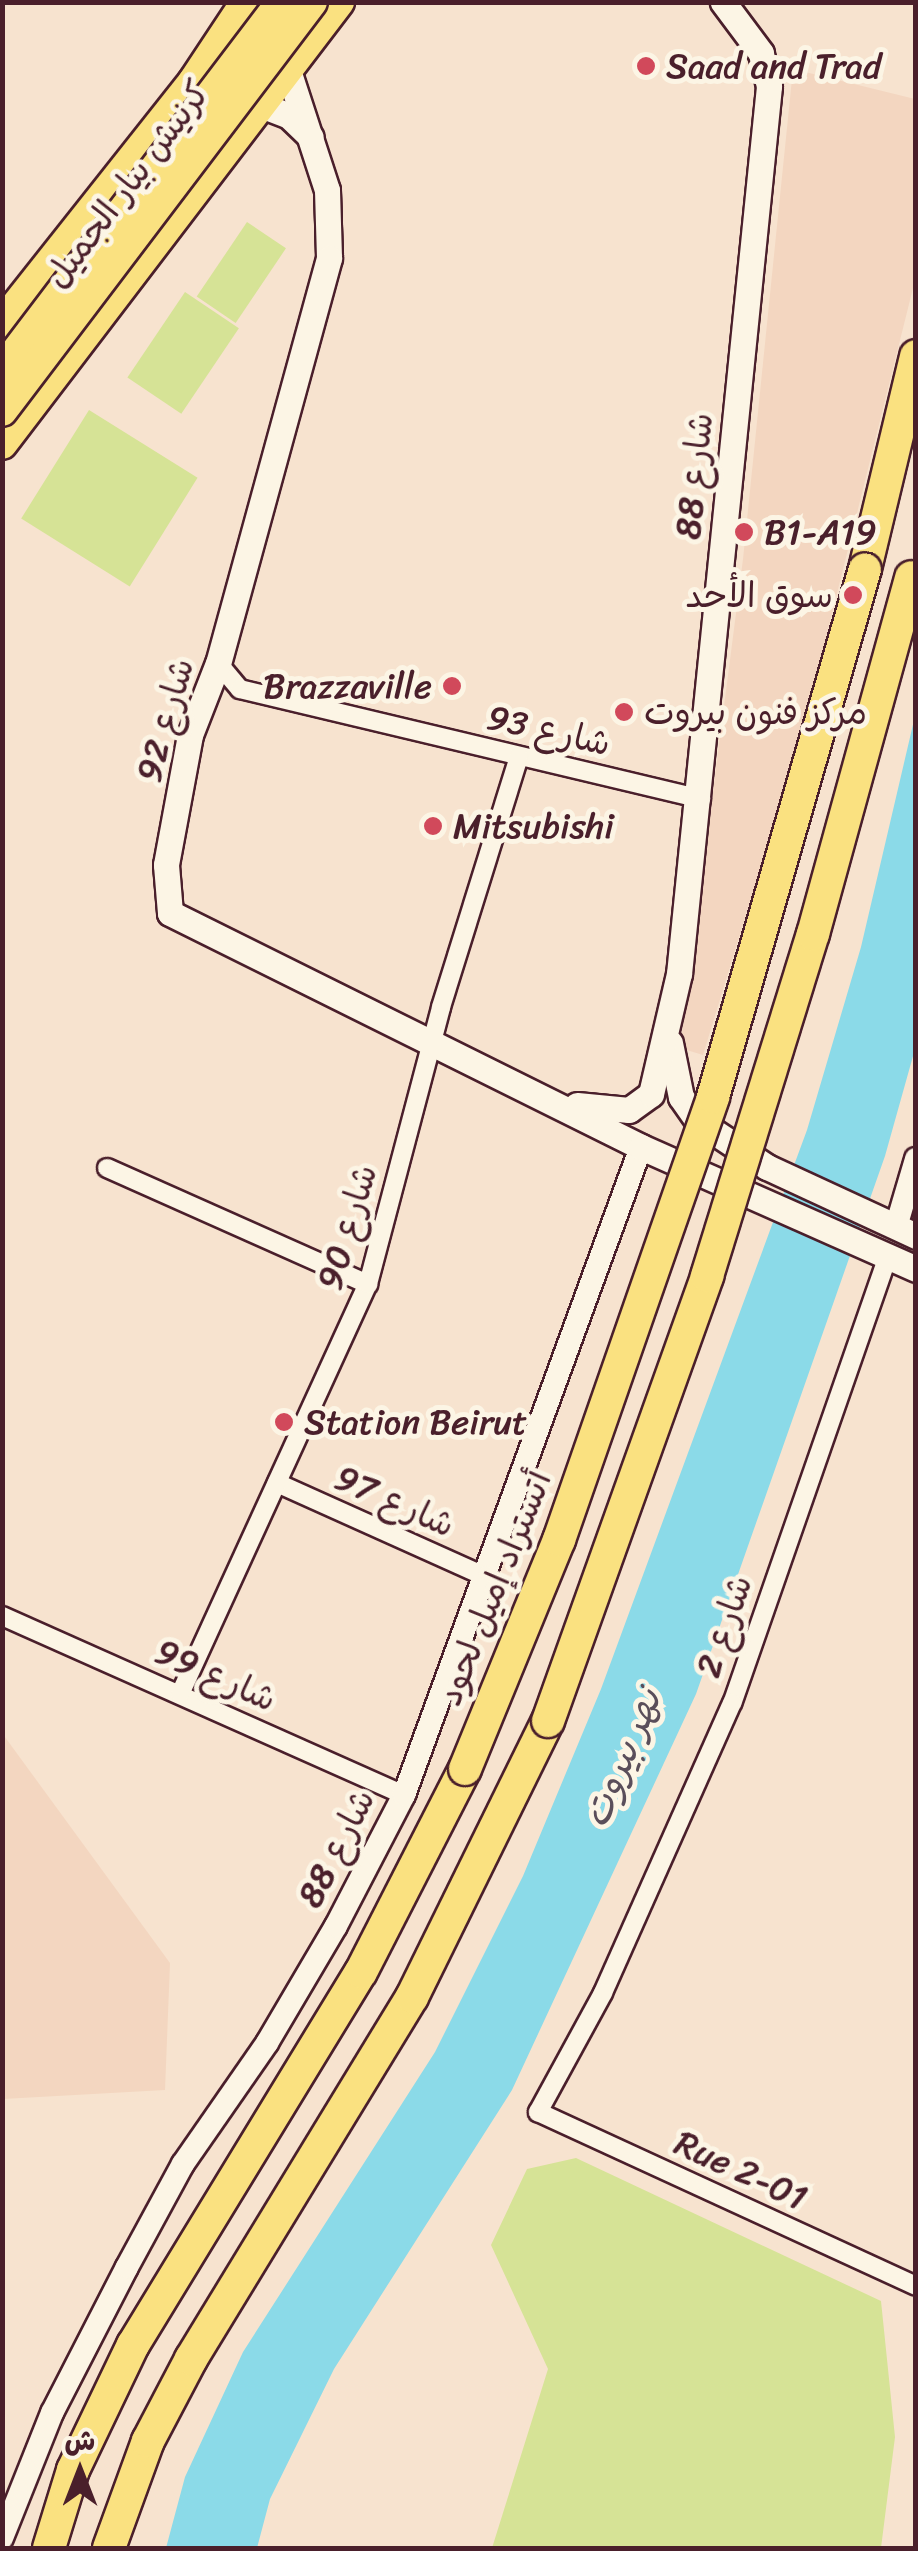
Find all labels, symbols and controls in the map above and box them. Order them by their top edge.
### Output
place label: Saad and Trad [666,45,881,87]
marker: Saad and Trad [635,55,657,77]
street label: كرنيش بيار الجميل [35,72,219,296]
street label: شارع 88 [666,411,722,541]
place label: B1-A19 [764,511,877,553]
marker: B1-A19 [733,521,755,543]
place label: سوق الأحد [685,574,833,616]
marker: سوق الأحد [842,584,864,606]
street label: شارع 92 [127,653,203,787]
place label: Brazzaville [263,665,432,707]
marker: Brazzaville [441,675,463,697]
place label: مركز فنون بيروت [644,691,867,733]
street label: شارع 93 [483,695,615,765]
marker: مركز فنون بيروت [613,701,635,723]
place label: Mitsubishi [453,805,614,847]
marker: Mitsubishi [422,815,444,837]
street label: شارع 90 [308,1159,386,1295]
place label: Station Beirut [304,1401,527,1443]
marker: Station Beirut [273,1411,295,1433]
street label: شارع 97 [329,1456,461,1546]
street label: أتستراد إميل لحود [428,1465,560,1711]
street label: شارع 2 [687,1570,761,1682]
street label: شارع 99 [149,1630,283,1720]
water label: نهر بيروت [572,1682,672,1834]
street label: شارع 88 [288,1782,384,1914]
street label: Rue 2-01 [668,2121,814,2219]
text: ش [65,2416,95,2465]
north arrow [30,2421,130,2521]

